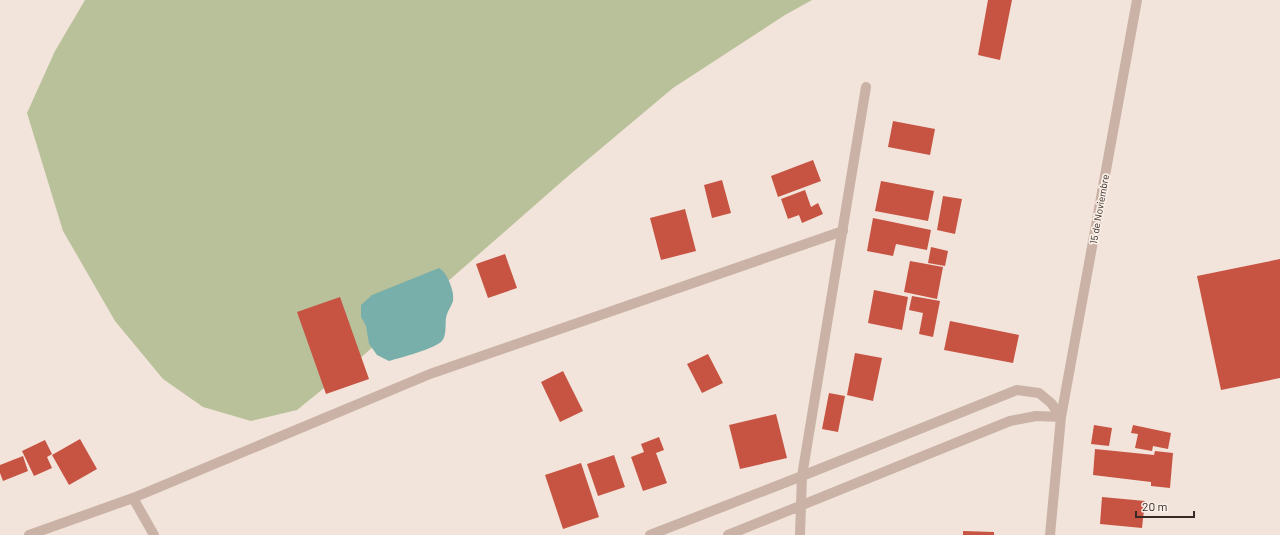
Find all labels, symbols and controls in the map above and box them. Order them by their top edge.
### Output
street label: 15 de Noviembre [1087,173,1111,245]
scale bar [1136,493,1194,519]
text: 20 m [1142,499,1168,513]

